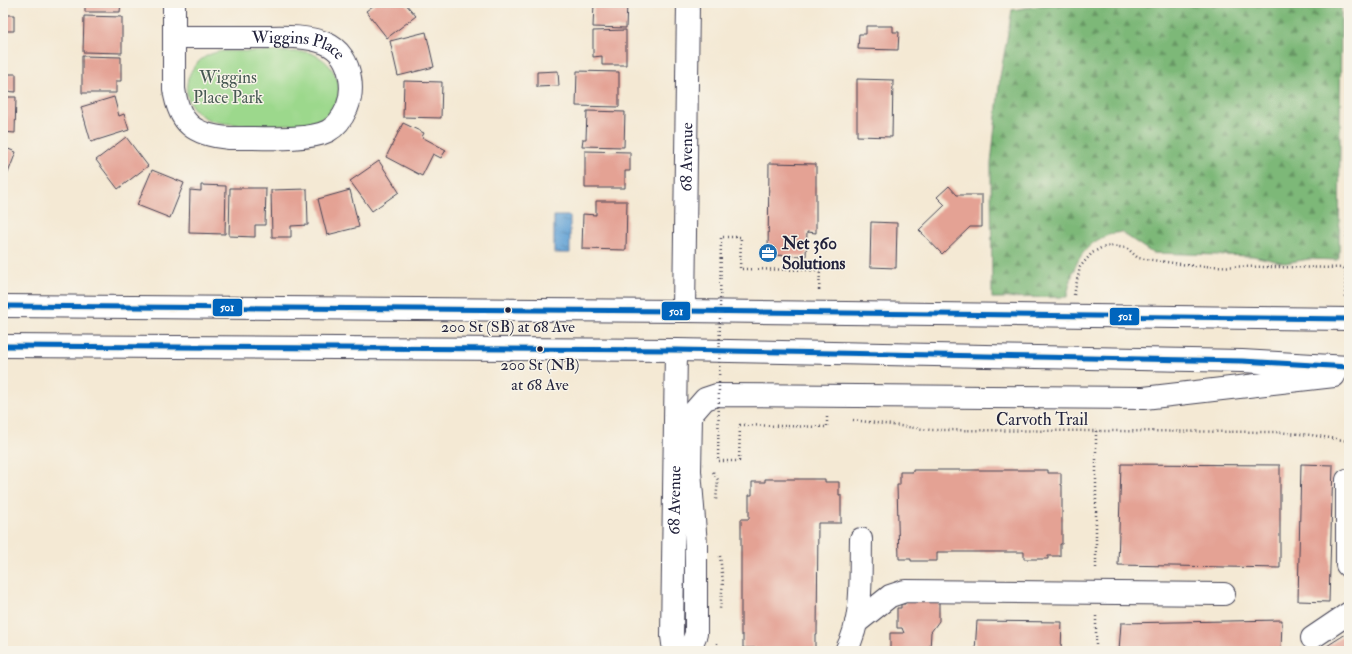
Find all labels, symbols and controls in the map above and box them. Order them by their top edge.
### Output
street label: Wiggins Place [251,27,350,64]
park label: Wiggins Place Park [193,67,263,108]
street label: 68 Avenue [676,122,697,192]
place label: Net 360 Solutions [781,233,845,274]
office icon: Net 360 Solutions [757,242,779,264]
line badge: 501 [212,298,243,317]
text: 501 [220,301,234,314]
line badge: 501 [661,301,691,321]
marker: 200 St (SB) at 68 Ave [503,305,513,315]
text: 501 [669,305,683,318]
line badge: 501 [1109,307,1140,326]
text: 501 [1118,310,1132,323]
place label: 200 St (SB) at 68 Ave [441,317,575,337]
marker: 200 St (NB) at 68 Ave [535,344,545,354]
place label: 200 St (NB) at 68 Ave [501,355,579,395]
street label: Carvoth Trail [996,409,1089,430]
street label: 68 Avenue [663,465,685,535]

